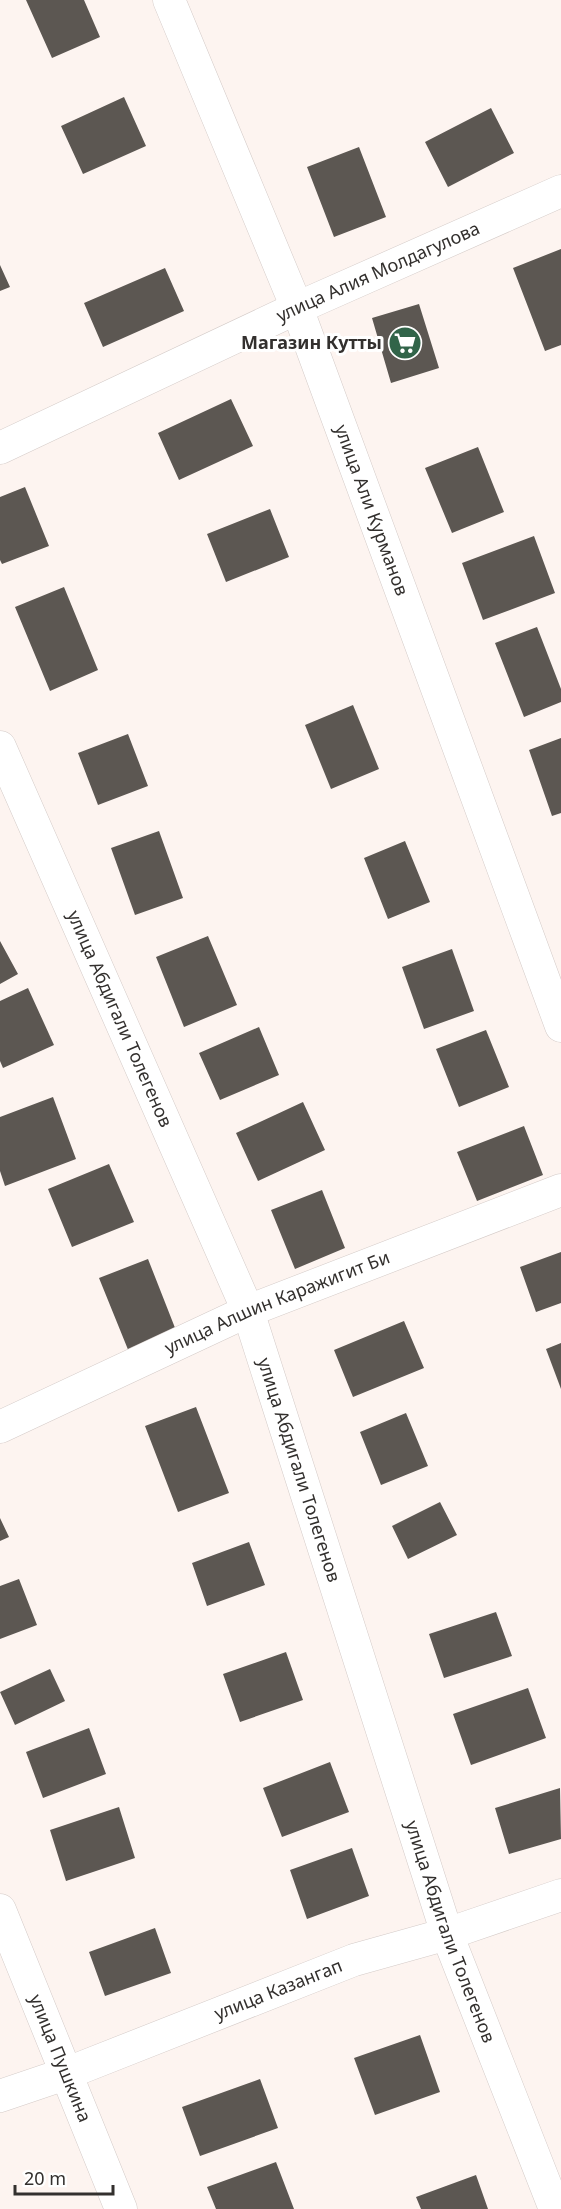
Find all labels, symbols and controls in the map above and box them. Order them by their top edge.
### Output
street label: улица Алия Молдагулова [272,216,483,327]
supermarket icon: Магазин Кутты [387,325,423,361]
place label: Магазин Кутты [241,330,382,354]
street label: улица Али Курманов [330,421,415,599]
street label: улица Абдигали Толегенов [62,906,179,1131]
street label: улица Алшин Каражигит Би [160,1244,393,1359]
street label: улица Абдигали Толегенов [253,1354,347,1585]
street label: улица Абдигали Толегенов [401,1817,502,2046]
street label: улица Казангап [211,1953,345,2025]
street label: улица Пушкина [24,1990,98,2126]
scale bar [15,2158,112,2196]
text: 20 m [24,2166,66,2190]

